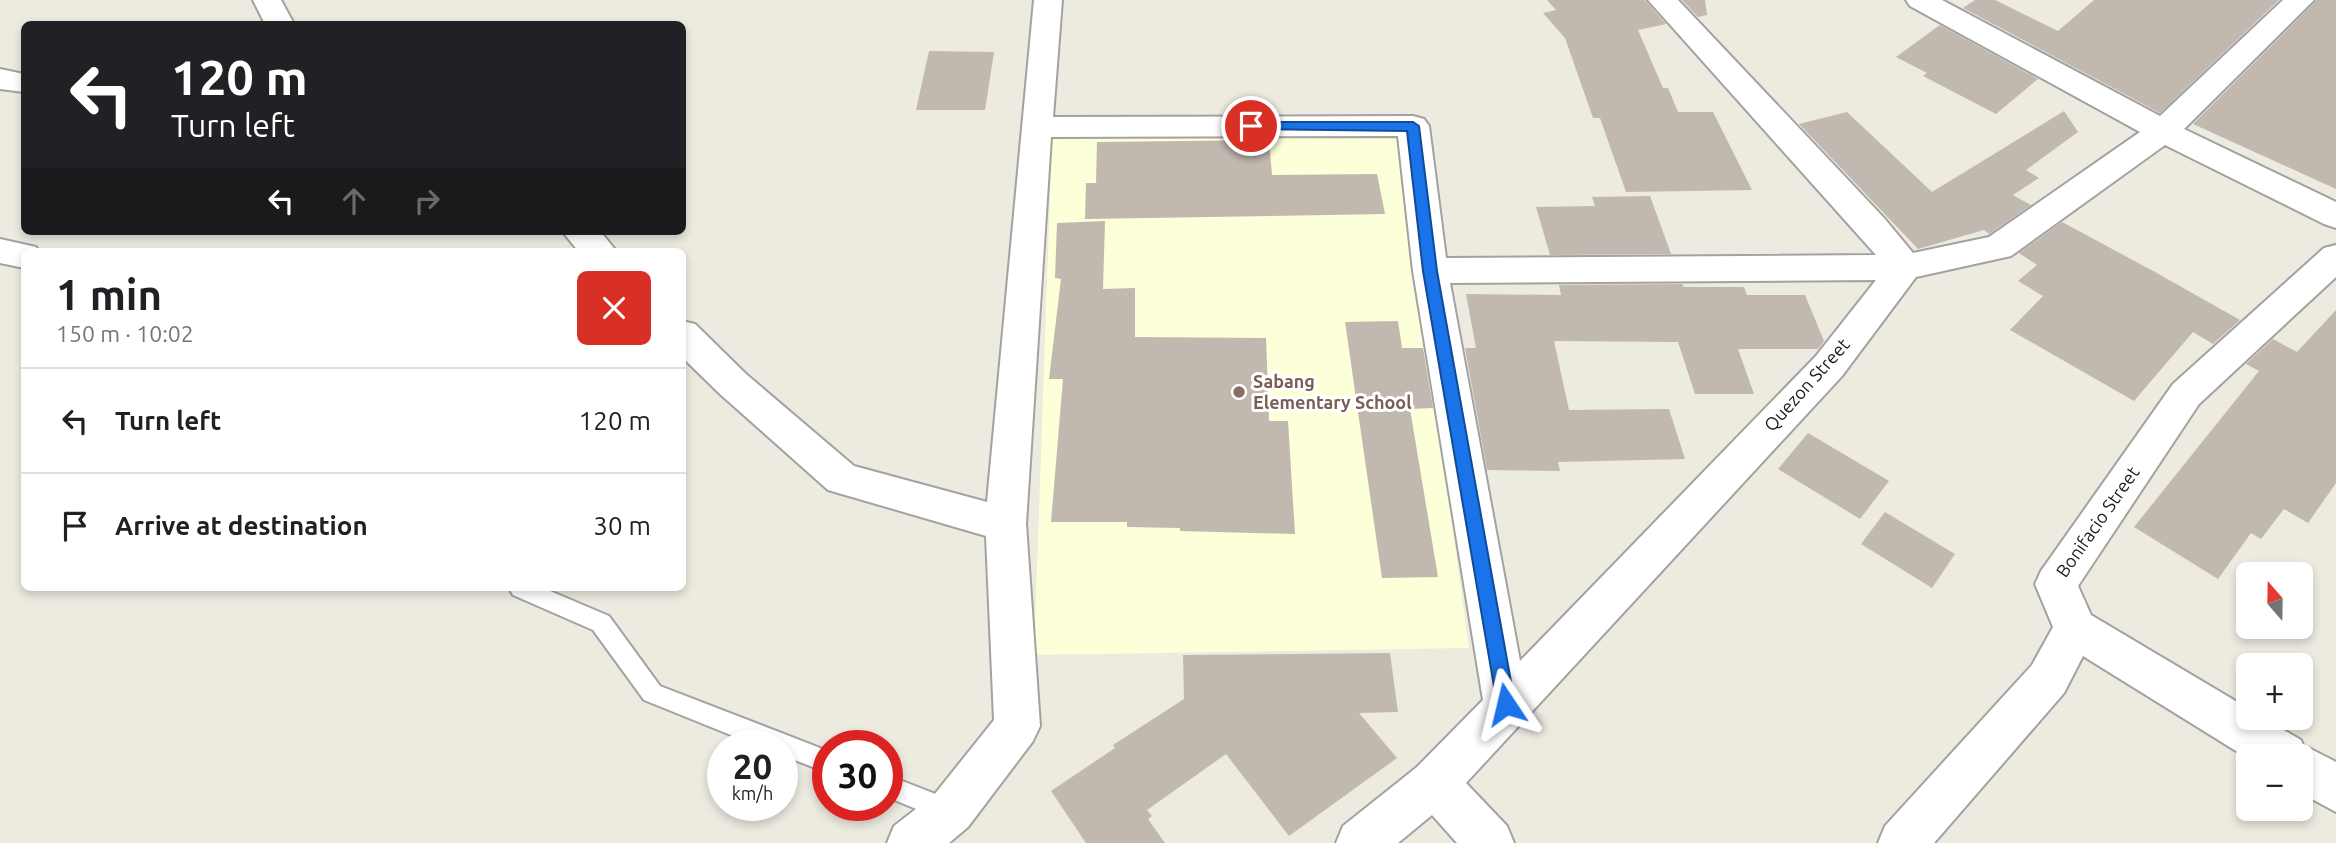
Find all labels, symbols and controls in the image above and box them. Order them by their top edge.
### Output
icon: left [56,49,147,140]
text: 120 m [171,49,308,104]
pin [1221,96,1281,156]
text: Turn left [171,107,295,143]
icon: arrive [1232,107,1270,145]
icon: left [262,182,300,220]
icon: ahead [335,182,373,220]
icon: right [408,182,446,220]
text: 1 min [56,271,162,318]
button: close [577,271,651,345]
text: 150 m · 10:02 [56,321,194,346]
street label: Quezon Street [1760,334,1854,435]
place label: Sabang Elementary School [1253,371,1412,412]
marker: Sabang Elementary School [1231,384,1247,400]
icon: left [56,402,94,440]
text: Turn left [115,406,221,435]
text: 120 m [579,406,651,435]
street label: Bonifacio Street [2052,462,2143,581]
icon: arrive [56,507,94,545]
text: Arrive at destination [115,511,368,540]
text: 30 m [593,511,651,540]
north arrow [2236,562,2314,639]
map controls [2236,562,2313,821]
button: + [2236,653,2313,730]
position arrow [1469,667,1543,741]
speed limit sign: 30 [812,730,903,821]
button: − [2236,744,2313,821]
text: 20 [733,746,772,786]
text: km/h [732,783,773,803]

